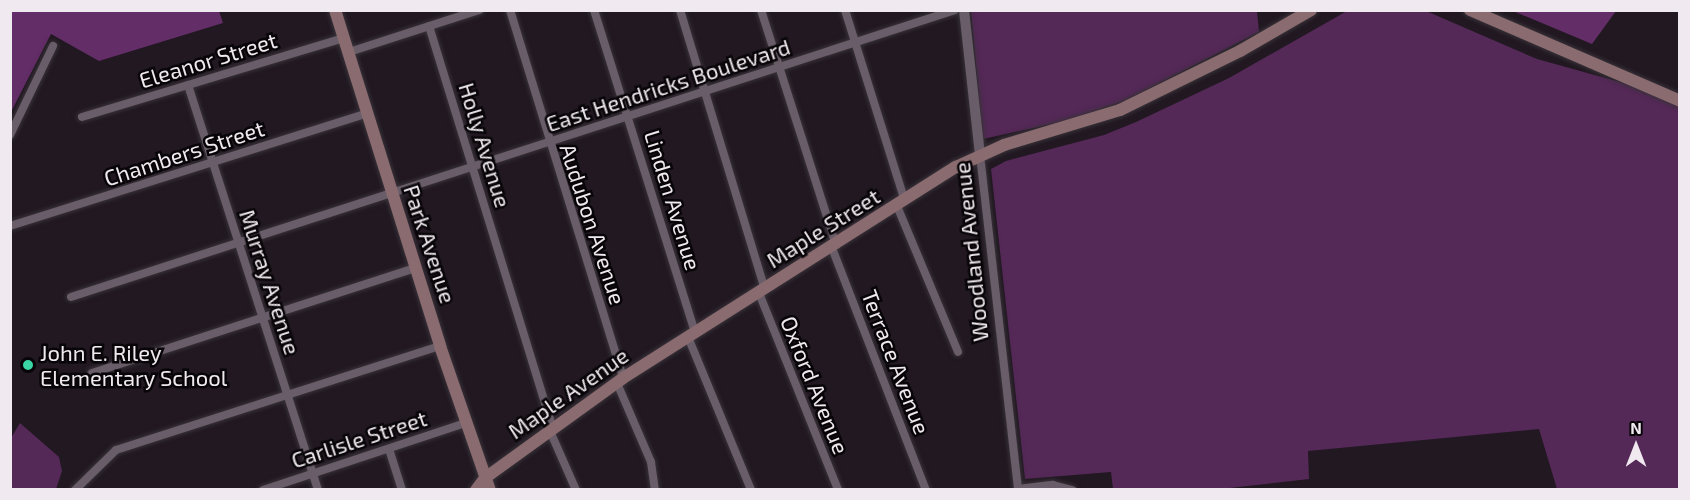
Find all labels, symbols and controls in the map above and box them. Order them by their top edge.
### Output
street label: Eleanor Street [136,26,280,94]
street label: East Hendricks Boulevard [543,33,793,137]
street label: Holly Avenue [453,79,517,211]
street label: Chambers Street [100,115,268,191]
street label: Linden Avenue [639,127,707,273]
street label: Audubon Avenue [555,140,631,308]
street label: Woodland Avenue [948,161,994,343]
street label: Park Avenue [398,181,462,307]
street label: Maple Street [762,183,884,273]
street label: Murray Avenue [234,206,306,358]
street label: Terrace Avenue [856,286,936,438]
street label: Oxford Avenue [775,312,855,458]
place label: John E. Riley Elementary School [40,339,228,390]
street label: Maple Avenue [503,342,633,444]
marker: John E. Riley Elementary School [21,358,35,372]
street label: Carlisle Street [288,405,430,473]
north arrow [1606,416,1666,476]
text: N [1630,418,1642,437]

